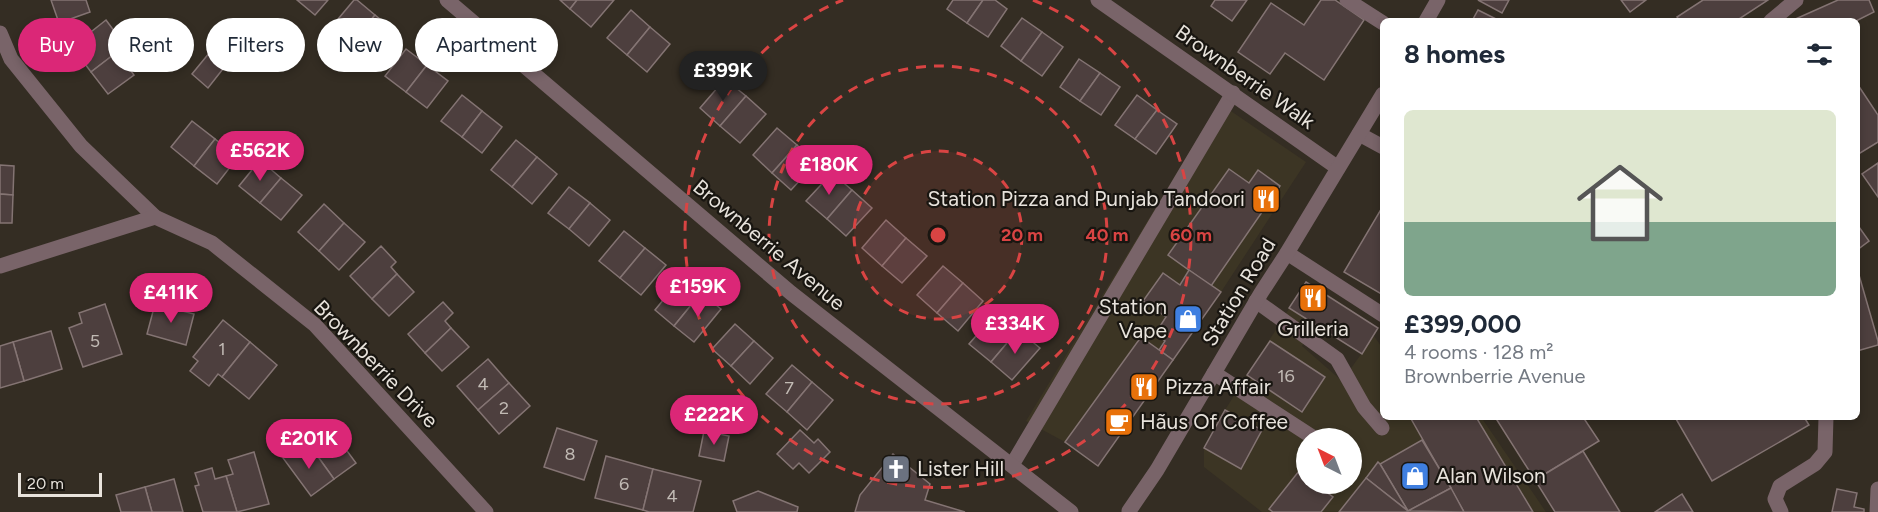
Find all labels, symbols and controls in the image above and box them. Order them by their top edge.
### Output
chip: Buy [18,18,96,72]
chip: Rent [108,18,194,72]
chip: Filters [206,18,305,72]
chip: New [317,18,403,72]
chip: Apartment [415,18,558,72]
street label: Brownberrie Walk [1171,19,1320,134]
text: 8 homes [1404,38,1505,70]
icon: filters [1803,38,1836,71]
pin: £399K [681,51,765,102]
text: £399K [693,58,753,82]
pin: £562K [218,131,302,182]
text: £562K [230,138,290,162]
pin: £180K [787,145,871,196]
icon: home [1566,149,1674,257]
text: £180K [800,152,858,176]
street label: Brownberrie Avenue [688,174,850,315]
restaurant icon: Station Pizza and Punjab Tandoori [1250,183,1282,215]
place label: Station Pizza and Punjab Tandoori [927,186,1245,211]
text: 20 m [1001,224,1043,246]
text: 40 m [1085,224,1129,246]
text: 60 m [1170,224,1212,246]
centre of rings [928,225,948,245]
street label: Station Road [1197,233,1281,350]
pin: £159K [656,267,740,318]
pin: £411K [129,273,213,324]
text: £159K [670,274,726,298]
text: £411K [144,280,198,304]
restaurant icon: Grilleria [1297,282,1329,314]
place label: Station Vape [1099,294,1167,343]
street label: Brownberrie Drive [309,295,444,433]
shop icon: Station Vape [1172,303,1204,335]
pin: £334K [973,304,1057,355]
text: £399,000 [1404,308,1521,340]
text: £334K [985,311,1045,335]
place label: Grilleria [1277,316,1349,341]
house number: 5 [90,330,100,352]
house number: 1 [218,338,226,360]
text: 4 rooms · 128 m² [1404,340,1554,364]
text: Brownberrie Avenue [1404,364,1585,388]
house number: 16 [1277,365,1295,387]
restaurant icon: Pizza Affair [1128,371,1160,403]
house number: 4 [477,373,489,395]
place label: Pizza Affair [1165,374,1271,399]
house number: 7 [784,377,794,399]
pin: £222K [672,395,756,446]
house number: 2 [499,397,509,419]
text: £222K [684,402,744,426]
cafe icon: Hãus Of Coffee [1103,406,1135,438]
place label: Hãus Of Coffee [1140,409,1288,434]
pin: £201K [267,419,351,470]
text: £201K [280,426,338,450]
north arrow [1296,428,1362,494]
map controls [1296,428,1362,494]
house number: 8 [564,443,576,465]
church icon: Lister Hill [880,453,912,485]
place label: Lister Hill [917,456,1004,481]
shop icon: Alan Wilson [1399,460,1431,492]
place label: Alan Wilson [1436,463,1546,488]
scale bar [18,470,102,498]
house number: 6 [619,473,629,495]
text: 20 m [27,474,64,493]
house number: 4 [666,485,678,507]

